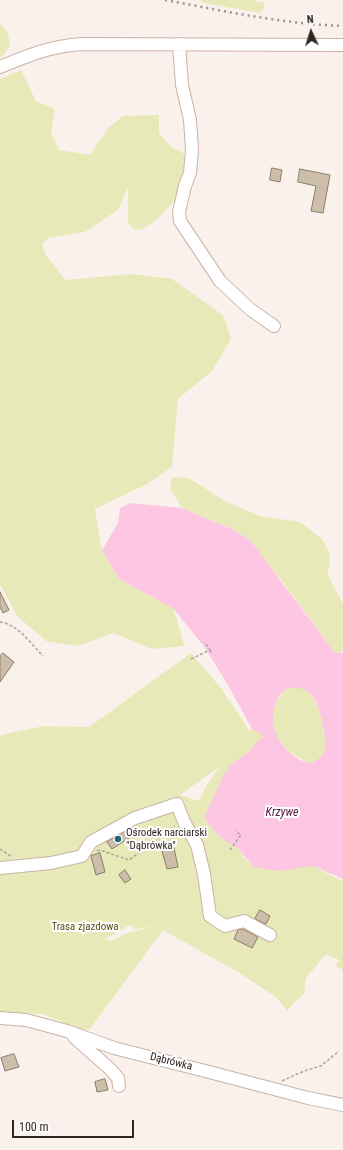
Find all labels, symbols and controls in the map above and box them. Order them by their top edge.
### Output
north arrow [291,12,331,52]
text: N [306,13,314,26]
water label: Krzywe [266,806,298,820]
place label: Ośrodek narciarski "Dąbrówka" [126,826,207,852]
marker: Ośrodek narciarski "Dąbrówka" [113,834,123,844]
park label: Trasa zjazdowa [51,920,119,934]
street label: Dąbrówka [148,1050,194,1074]
scale bar [14,1112,136,1138]
text: 100 m [19,1120,49,1134]

